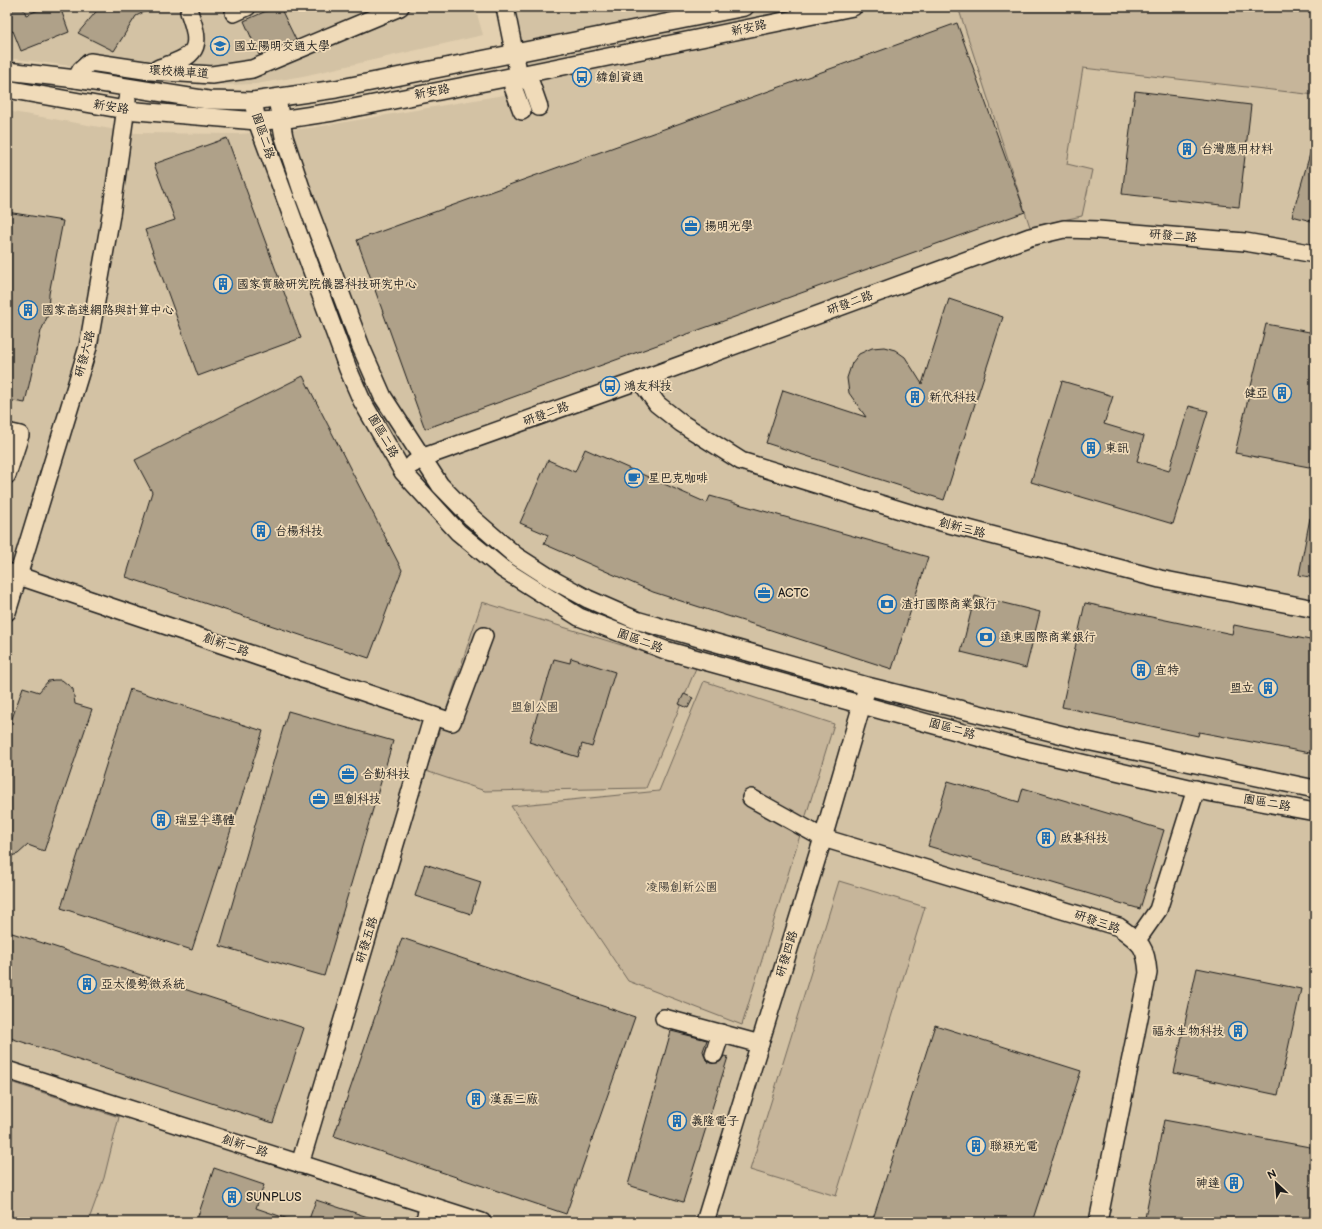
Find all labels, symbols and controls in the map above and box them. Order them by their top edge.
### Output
street label: 新安路 [730,17,768,39]
school or university icon: 國立陽明交通大學 [209,35,231,57]
place label: 國立陽明交通大學 [234,39,330,54]
street label: 環校機車道 [149,62,209,82]
bus stop icon: 緯創資通 [571,66,593,88]
place label: 緯創資通 [596,70,644,85]
street label: 新安路 [413,81,451,103]
street label: 新安路 [92,97,130,117]
street label: 園區二路 [248,111,278,161]
building icon: 台灣應用材料 [1176,138,1198,160]
place label: 台灣應用材料 [1201,142,1274,157]
office icon: 揚明光學 [680,215,702,237]
place label: 揚明光學 [705,219,753,234]
street label: 研發二路 [1148,226,1198,246]
building icon: 國家實驗研究院儀器科技研究中心 [212,273,234,295]
place label: 國家實驗研究院儀器科技研究中心 [237,277,417,292]
street label: 研發二路 [825,288,875,318]
building icon: 國家高速網路與計算中心 [17,299,39,321]
place label: 國家高速網路與計算中心 [42,303,174,318]
street label: 研發六路 [72,329,98,379]
bus stop icon: 鴻友科技 [599,375,621,397]
place label: 鴻友科技 [624,379,672,394]
building icon: 健亞 [1271,382,1293,404]
building icon: 新代科技 [904,386,926,408]
place label: 健亞 [1244,386,1268,401]
place label: 新代科技 [929,390,977,405]
street label: 研發二路 [521,399,571,429]
street label: 園區二路 [365,411,401,461]
building icon: 東訊 [1080,437,1102,459]
place label: 東訊 [1105,441,1129,456]
cafe icon: 星巴克咖啡 [623,467,645,489]
place label: 星巴克咖啡 [648,471,708,486]
street label: 創新三路 [937,515,987,541]
building icon: 台楊科技 [250,520,272,542]
place label: 台楊科技 [275,524,323,539]
office icon: ACTC [753,582,775,604]
place label: ACTC [778,586,809,601]
bank icon: 渣打國際商業銀行 [876,593,898,615]
place label: 渣打國際商業銀行 [901,597,997,612]
street label: 園區二路 [615,626,665,656]
bank icon: 遠東國際商業銀行 [975,626,997,648]
street label: 創新二路 [201,630,251,660]
place label: 遠東國際商業銀行 [1000,630,1096,645]
building icon: 宜特 [1130,659,1152,681]
place label: 宜特 [1155,663,1179,678]
building icon: 盟立 [1257,677,1279,699]
place label: 盟立 [1230,681,1254,696]
park label: 盟創公園 [511,700,559,715]
street label: 園區二路 [927,715,977,743]
office icon: 合勤科技 [337,763,359,785]
place label: 合勤科技 [362,767,410,782]
office icon: 盟創科技 [308,788,330,810]
street label: 園區二路 [1242,791,1292,815]
place label: 盟創科技 [333,792,381,807]
building icon: 瑞昱半導體 [150,809,172,831]
place label: 瑞昱半導體 [175,813,235,828]
building icon: 啟碁科技 [1035,827,1057,849]
place label: 啟碁科技 [1060,831,1108,846]
park label: 凌陽創新公園 [646,880,718,895]
street label: 研發三路 [1072,907,1122,937]
street label: 研發五路 [353,915,381,965]
street label: 研發四路 [773,929,801,979]
building icon: 亞太優勢微系統 [76,973,98,995]
place label: 亞太優勢微系統 [101,977,185,992]
building icon: 福永生物科技 [1227,1020,1249,1042]
place label: 福永生物科技 [1152,1024,1224,1039]
building icon: 漢磊三廠 [465,1088,487,1110]
place label: 漢磊三廠 [490,1092,538,1107]
building icon: 義隆電子 [666,1110,688,1132]
place label: 義隆電子 [691,1114,739,1129]
street label: 創新一路 [220,1131,270,1161]
building icon: 聯穎光電 [965,1135,987,1157]
place label: 聯穎光電 [990,1139,1038,1154]
north arrow [1256,1163,1296,1203]
text: N [1265,1167,1278,1182]
building icon: 神達 [1223,1172,1245,1194]
place label: 神達 [1196,1176,1220,1191]
building icon: SUNPLUS [221,1186,243,1208]
place label: SUNPLUS [246,1190,302,1205]

